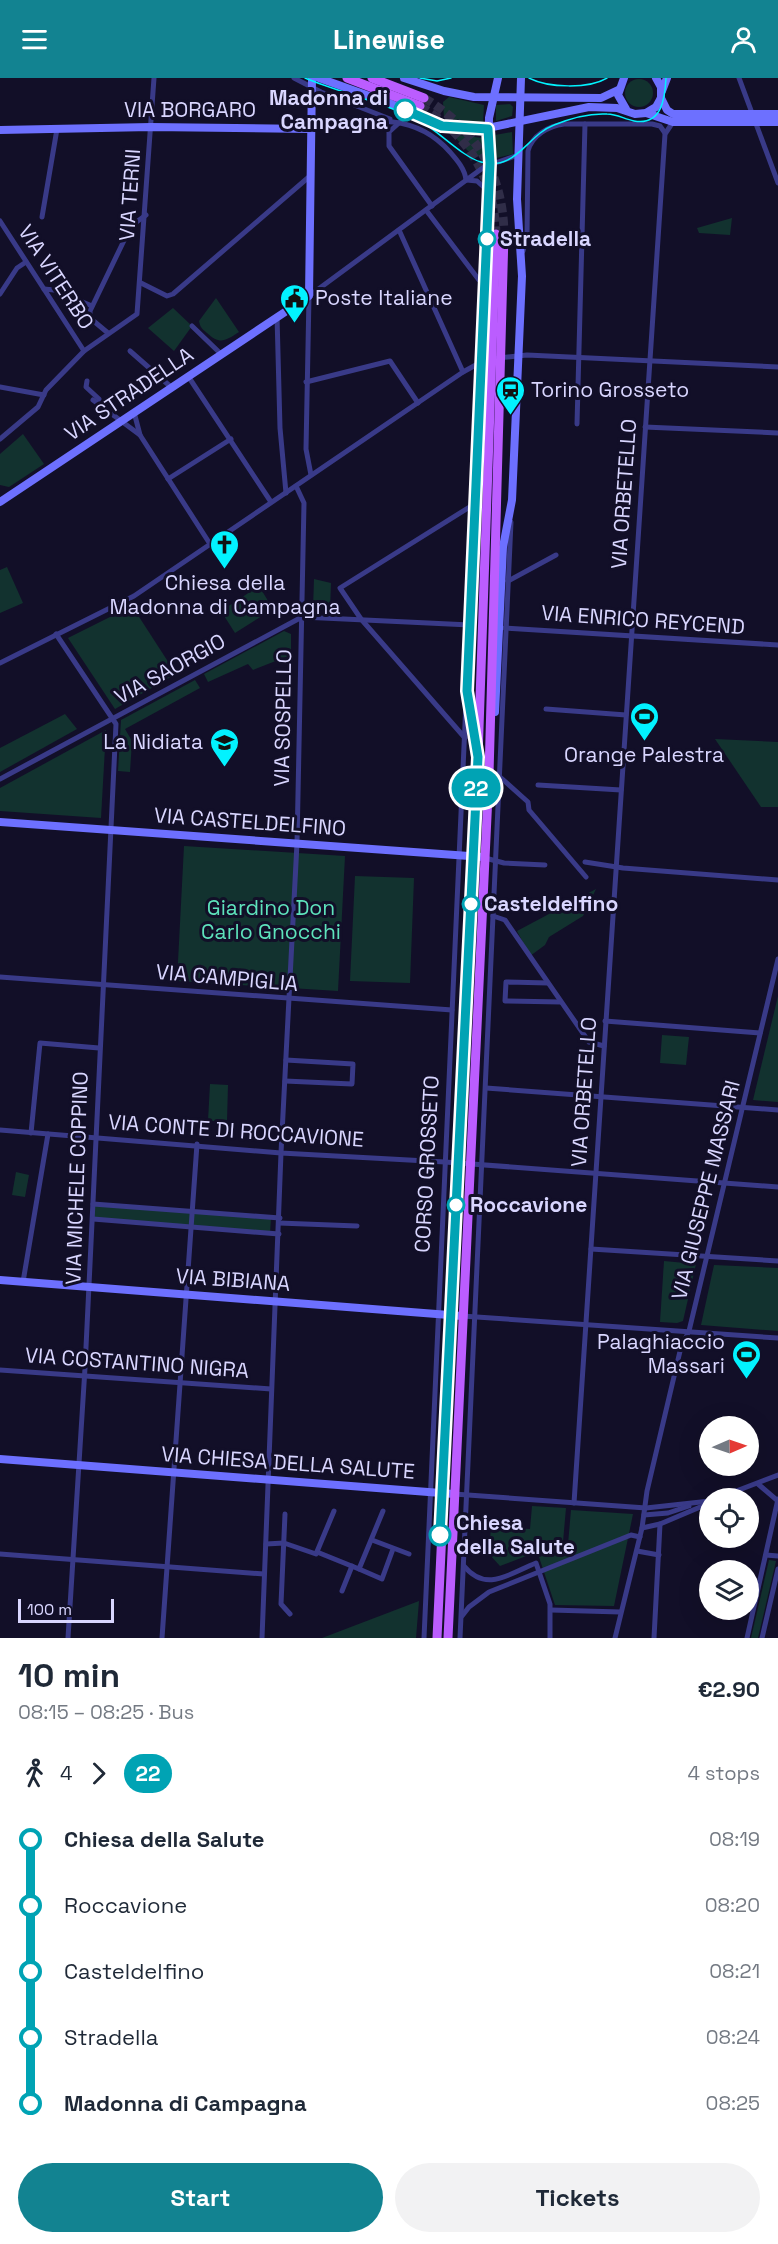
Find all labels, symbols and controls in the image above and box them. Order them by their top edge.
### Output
text: Linewise [333,22,445,57]
icon: menu [18,23,51,56]
icon: person [727,23,760,56]
place label: Madonna di Campagna [269,84,388,135]
street label: VIA BORGARO [124,96,256,123]
marker: Madonna di Campagna [394,99,416,121]
street label: VIA TERNI [113,148,146,242]
street label: VIA VITERBO [13,219,100,334]
place label: Stradella [500,225,591,252]
marker: Stradella [478,230,496,248]
public building icon: Poste Italiane [278,282,310,324]
place label: Poste Italiane [315,284,453,311]
street label: VIA STRADELLA [59,341,198,447]
station icon: Torino Grosseto [494,374,526,416]
place label: Torino Grosseto [531,376,689,403]
street label: VIA ORBETELLO [605,418,642,570]
church icon: Chiesa della Madonna di Campagna [209,528,241,570]
place label: Chiesa della Madonna di Campagna [109,569,341,620]
street label: VIA ENRICO REYCEND [540,599,746,640]
street label: VIA SAORGIO [110,627,230,710]
street label: VIA SOSPELLO [268,649,297,787]
sports icon: Orange Palestra [628,700,660,742]
school or university icon: La Nidiata [208,726,240,768]
place label: La Nidiata [103,728,203,755]
place label: Orange Palestra [564,741,724,768]
line badge: 22 [449,768,503,808]
text: 22 [464,775,488,802]
street label: VIA CASTELDELFINO [153,801,347,842]
place label: Casteldelfino [484,890,618,917]
park label: Giardino Don Carlo Gnocchi [201,894,341,945]
marker: Casteldelfino [462,895,480,913]
street label: VIA CAMPIGLIA [155,958,299,997]
street label: VIA ORBETELLO [565,1016,602,1168]
street label: VIA MICHELE COPPINO [59,1071,94,1285]
street label: CORSO GROSSETO [408,1075,445,1253]
street label: VIA GIUSEPPE MASSARI [665,1077,746,1302]
street label: VIA CONTE DI ROCCAVIONE [107,1108,365,1153]
place label: Roccavione [470,1191,587,1218]
marker: Roccavione [447,1196,465,1214]
street label: VIA BIBIANA [175,1262,291,1297]
place label: Palaghiaccio Massari [597,1328,725,1379]
sports icon: Palaghiaccio Massari [730,1338,762,1380]
street label: VIA COSTANTINO NIGRA [24,1341,250,1384]
north arrow [699,1416,759,1476]
map controls [699,1416,759,1620]
street label: VIA CHIESA DELLA SALUTE [160,1440,416,1485]
button: locate [699,1488,759,1548]
place label: Chiesa della Salute [456,1509,575,1560]
marker: Chiesa della Salute [429,1524,451,1546]
button: layers [699,1560,759,1620]
scale bar [18,1596,114,1624]
text: 100 m [27,1599,72,1620]
text: 10 min [18,1655,120,1697]
text: €2.90 [698,1675,760,1703]
text: 08:15 – 08:25 · Bus [18,1699,194,1725]
icon: walk [18,1757,51,1790]
icon: forward [82,1757,115,1790]
text: 4 [60,1760,73,1786]
text: 22 [136,1760,160,1787]
text: 4 stops [687,1760,760,1786]
text: Chiesa della Salute [64,1825,265,1853]
text: 08:19 [709,1826,760,1852]
text: Roccavione [64,1891,187,1919]
text: 08:20 [705,1892,760,1918]
text: Casteldelfino [64,1957,204,1985]
text: 08:21 [709,1958,760,1984]
text: Stradella [64,2023,159,2051]
text: 08:24 [706,2024,760,2050]
text: Madonna di Campagna [64,2089,307,2117]
text: 08:25 [706,2090,760,2116]
button: Start [18,2163,383,2232]
button: Tickets [395,2163,760,2232]

